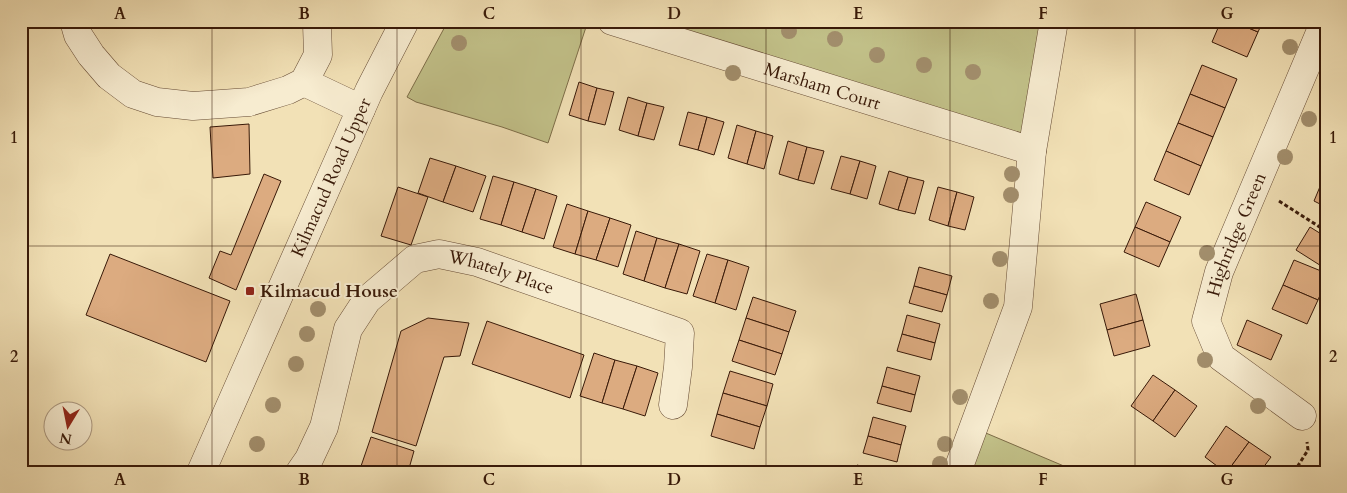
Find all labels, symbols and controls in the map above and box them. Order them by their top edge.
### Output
text: A [114,3,126,25]
text: B [298,3,310,25]
text: C [483,3,495,25]
text: D [667,3,681,25]
text: E [853,3,863,25]
text: F [1038,3,1048,25]
text: G [1220,3,1234,25]
street label: Marsham Court [761,57,884,116]
street label: Kilmacud Road Upper [285,94,378,261]
text: 1 [10,127,18,149]
text: 1 [1329,127,1337,149]
street label: Highridge Green [1201,168,1273,299]
street label: Whately Place [445,244,557,301]
place label: Kilmacud House [260,279,398,304]
marker: Kilmacud House [244,285,256,297]
text: 2 [10,346,18,368]
text: 2 [1329,346,1337,368]
north arrow [42,400,92,450]
text: N [58,428,73,449]
text: A [114,469,126,491]
text: B [298,469,310,491]
text: C [483,469,495,491]
text: D [667,469,681,491]
text: E [853,469,863,491]
text: F [1038,469,1048,491]
text: G [1220,469,1234,491]

